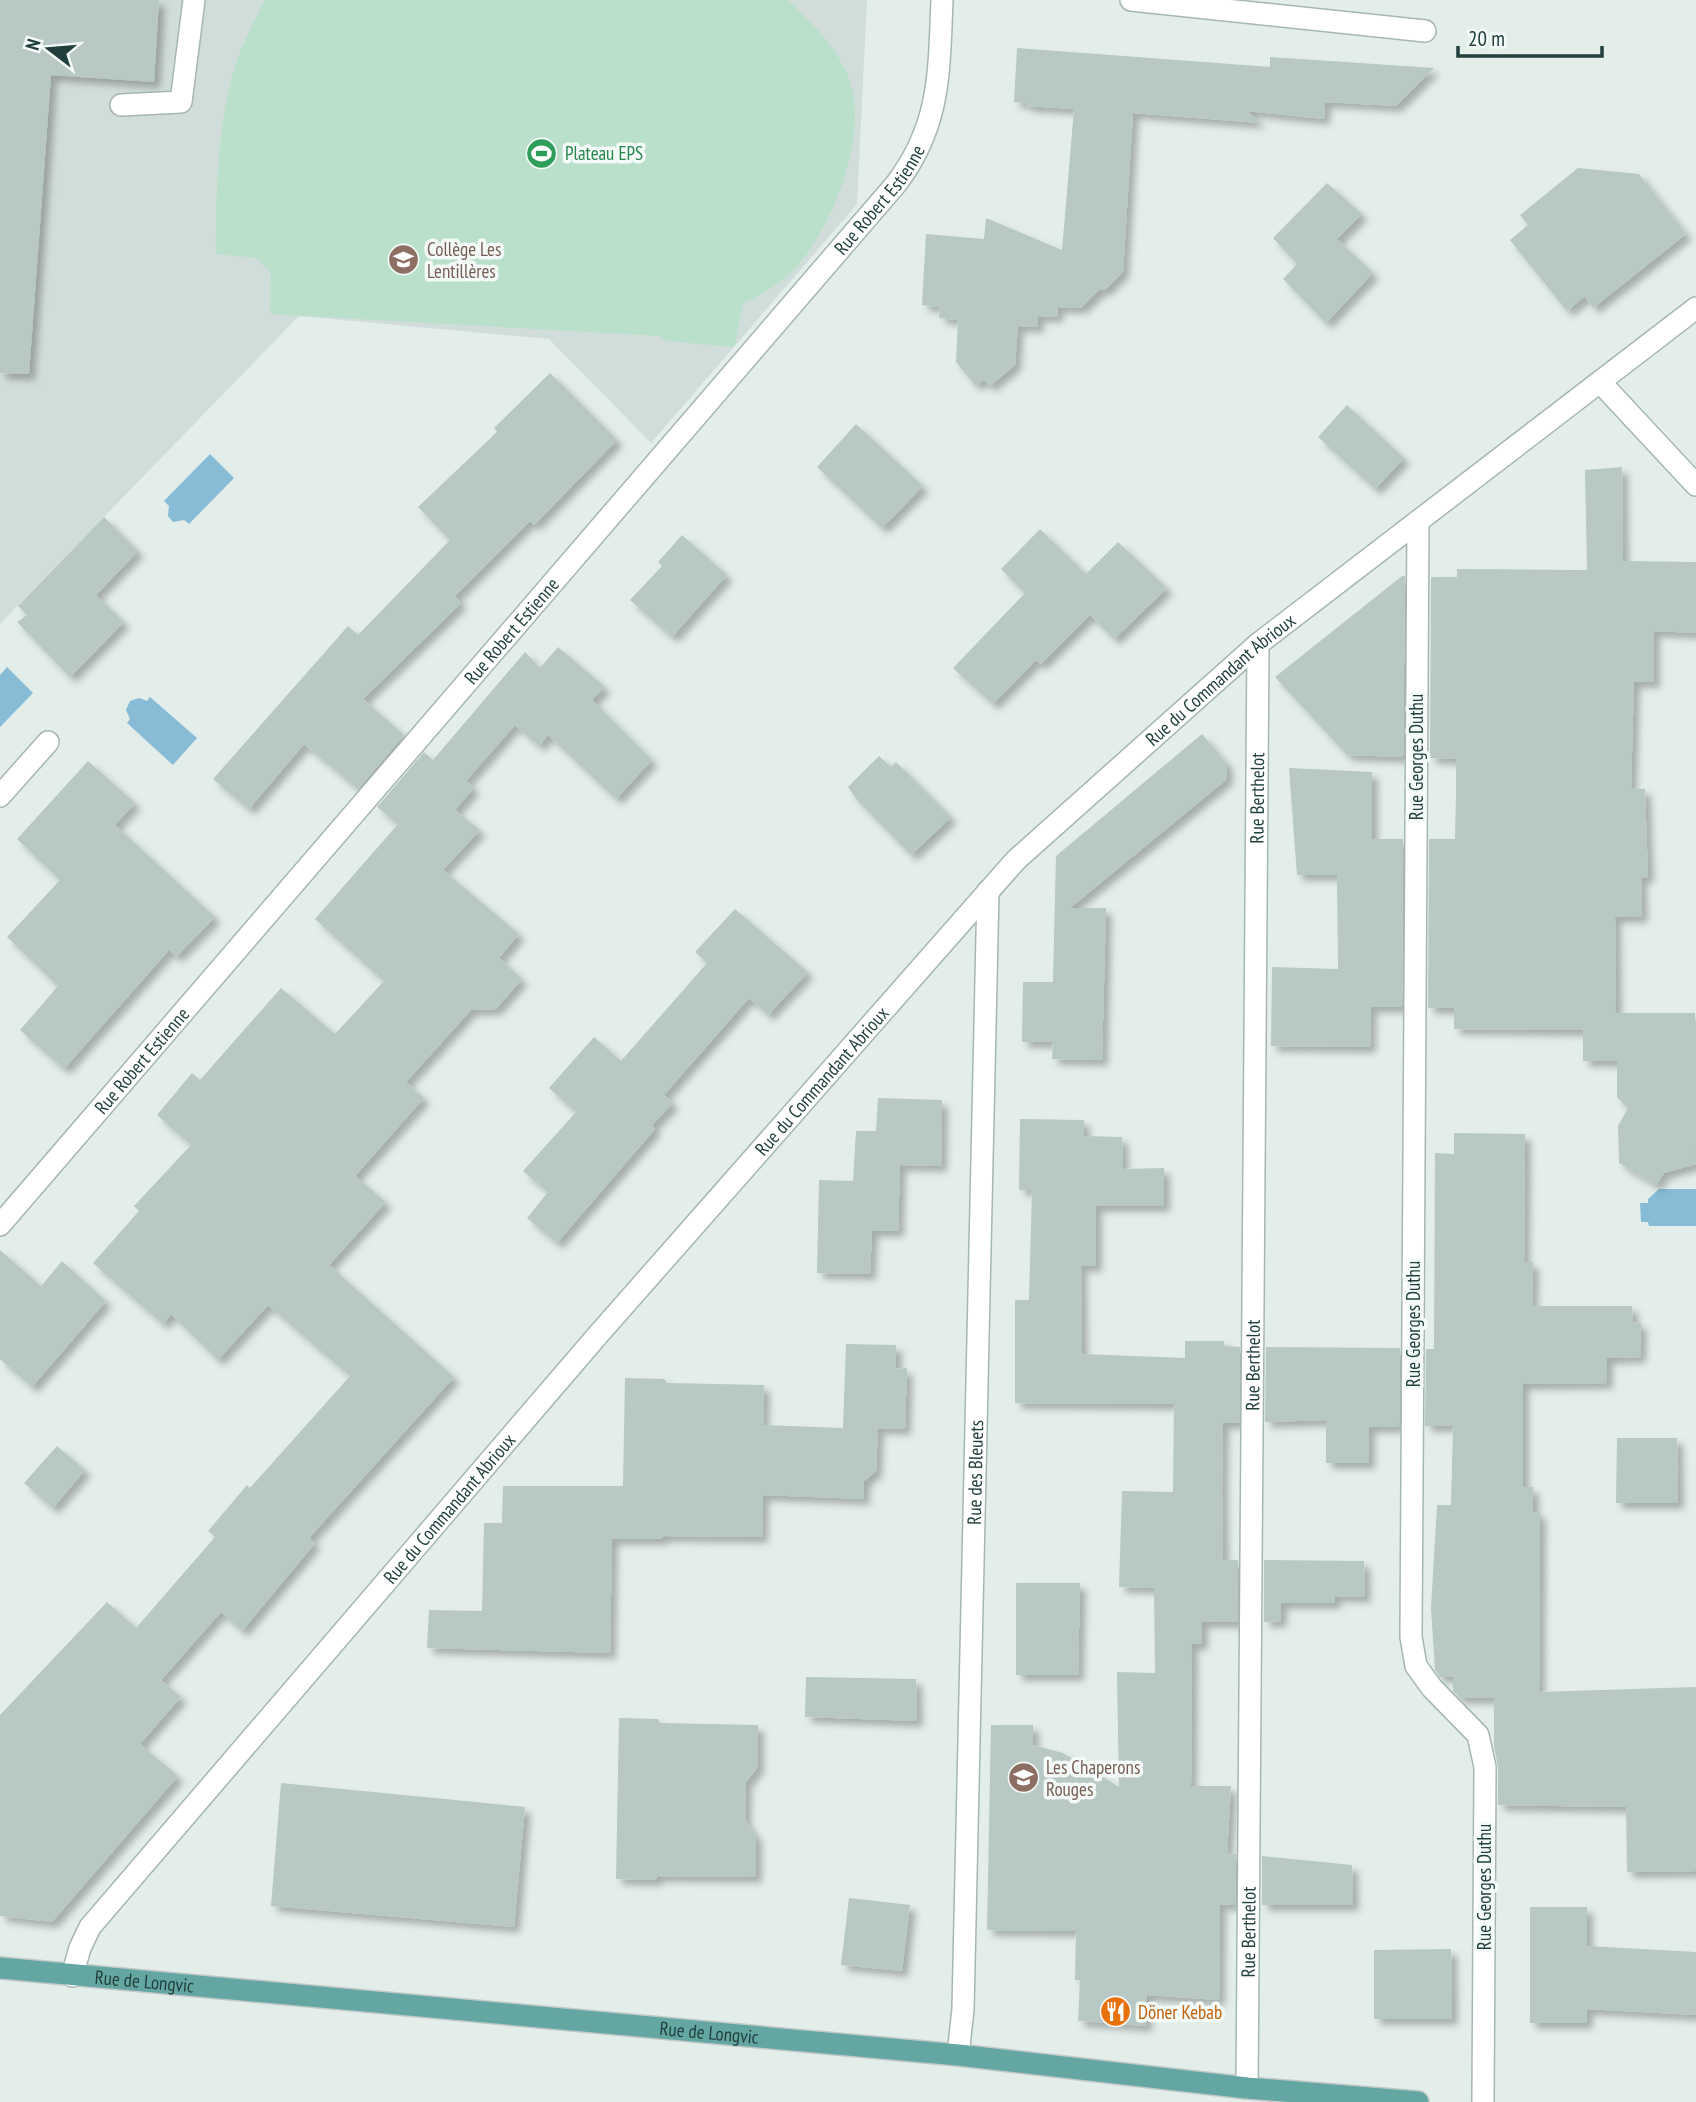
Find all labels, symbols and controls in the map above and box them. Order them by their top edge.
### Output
north arrow [14,14,84,84]
scale bar [1458,14,1602,58]
text: 20 m [1468,25,1505,52]
text: N [20,36,46,53]
sports icon: Plateau EPS [525,136,559,170]
place label: Plateau EPS [565,141,643,165]
street label: Rue Robert Estienne [829,141,930,259]
place label: Collège Les Lentillères [427,237,501,283]
school or university icon: Collège Les Lentillères [387,243,421,277]
street label: Rue Robert Estienne [459,572,564,689]
street label: Rue du Commandant Abrioux [1140,608,1300,751]
street label: Rue Georges Duthu [1404,694,1428,820]
street label: Rue Berthelot [1244,752,1269,844]
street label: Rue du Commandant Abrioux [750,1001,894,1160]
street label: Rue Robert Estienne [89,1002,194,1119]
street label: Rue Georges Duthu [1401,1261,1425,1387]
street label: Rue Berthelot [1240,1319,1265,1411]
street label: Rue des Bleuets [962,1420,988,1525]
street label: Rue du Commandant Abrioux [378,1428,520,1589]
place label: Les Chaperons Rouges [1046,1755,1140,1801]
school or university icon: Les Chaperons Rouges [1006,1761,1040,1795]
street label: Rue Georges Duthu [1472,1824,1496,1950]
street label: Rue Berthelot [1236,1886,1261,1978]
street label: Rue de Longvic [94,1965,195,1998]
restaurant icon: Döner Kebab [1098,1995,1132,2029]
place label: Döner Kebab [1138,2000,1222,2024]
street label: Rue de Longvic [658,2016,760,2049]

